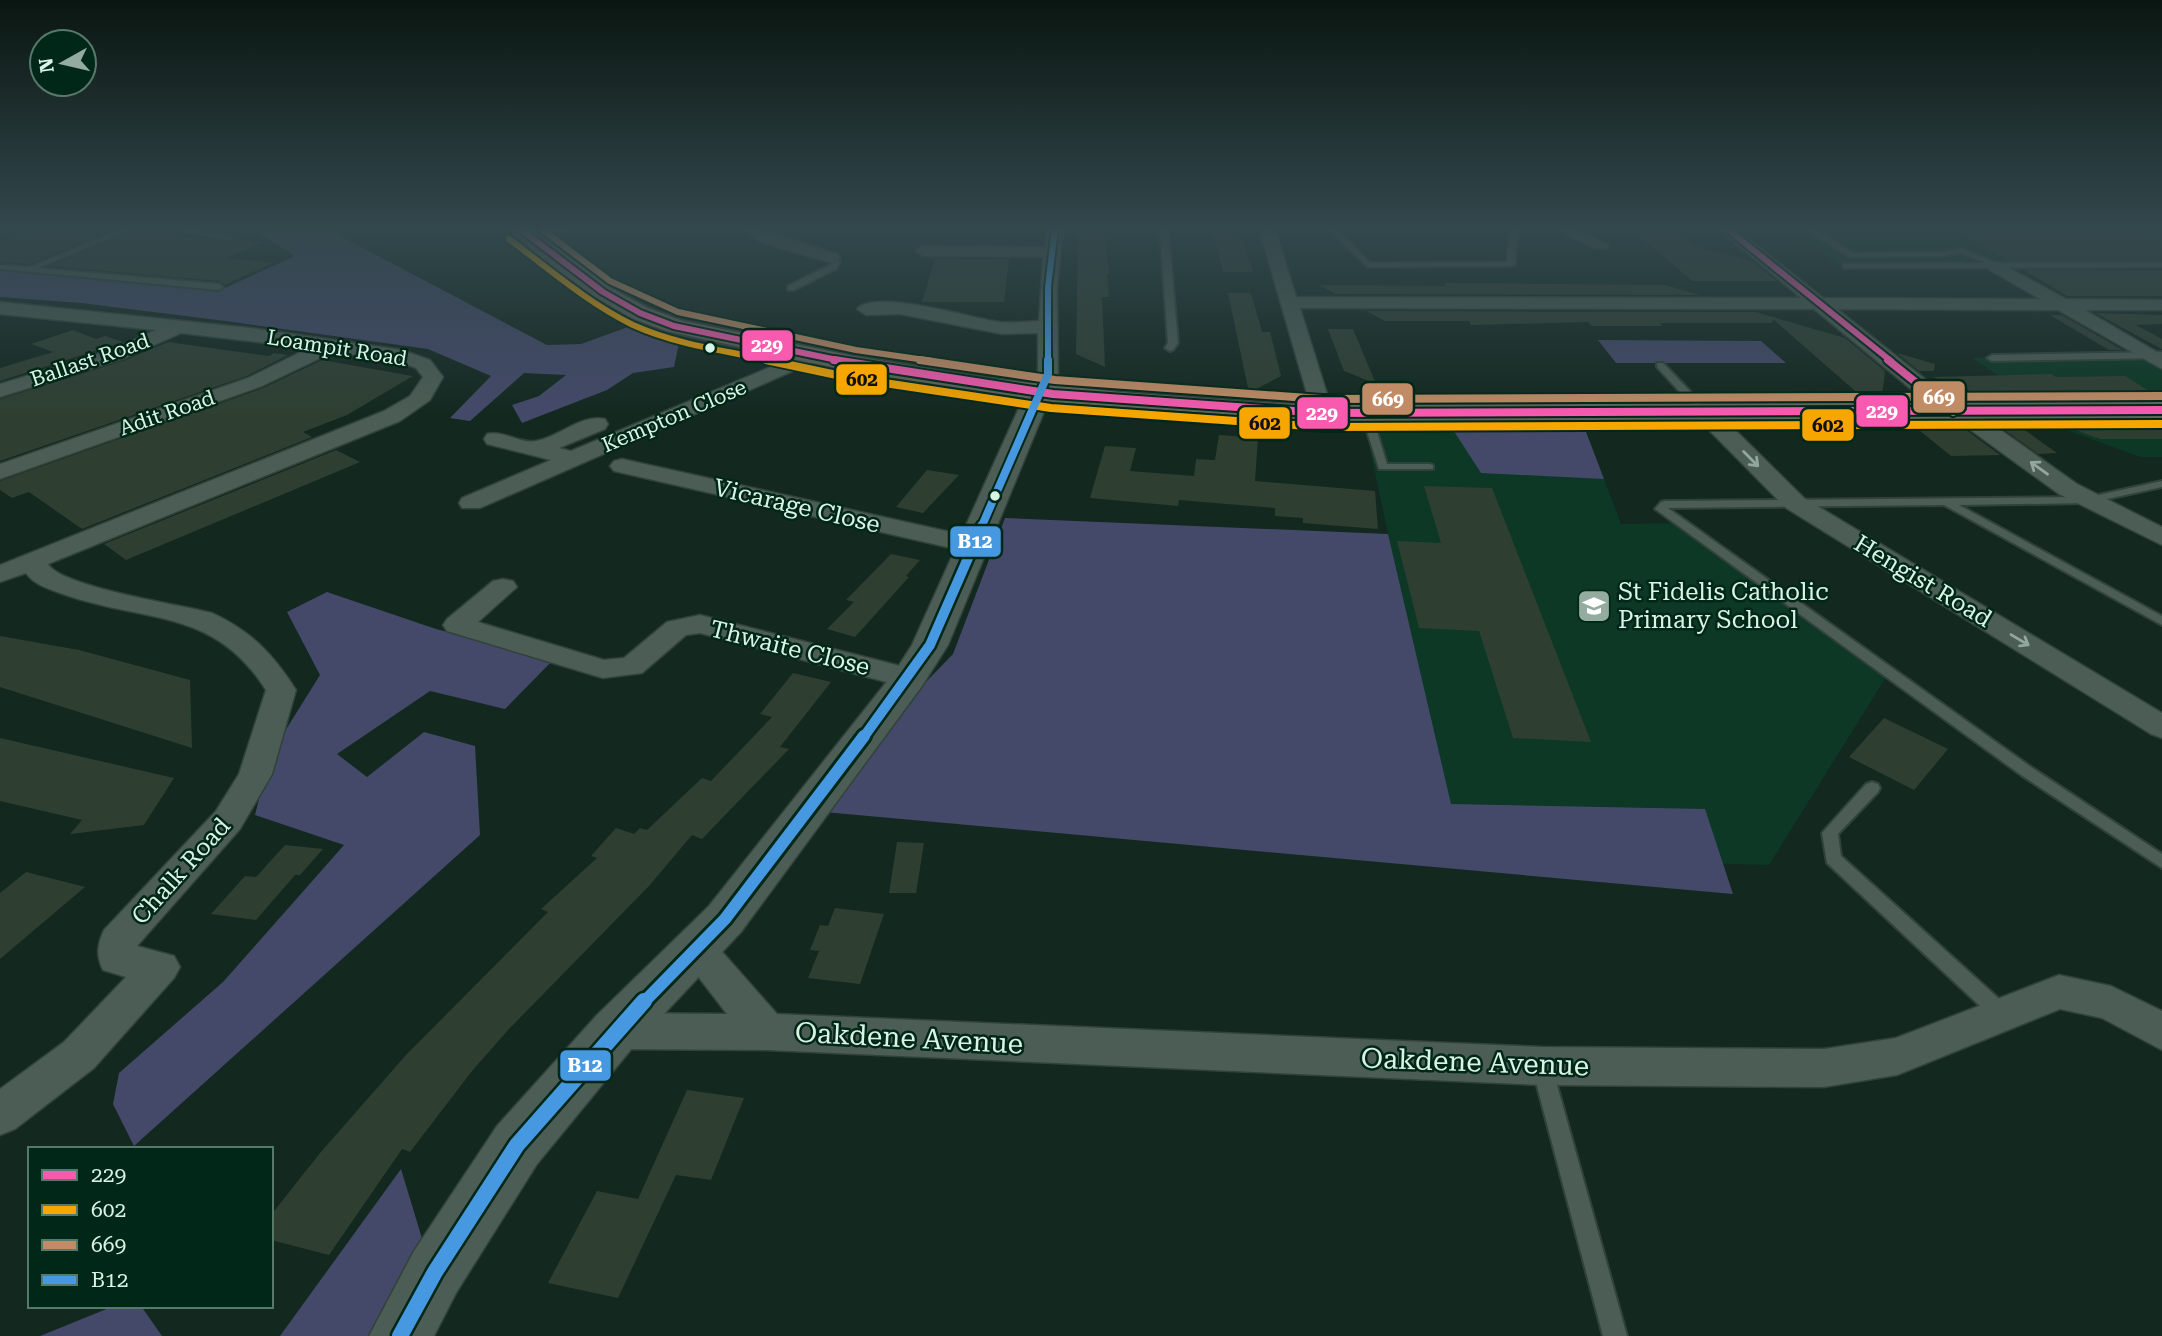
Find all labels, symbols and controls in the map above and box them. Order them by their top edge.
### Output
north arrow [28,28,98,98]
text: N [34,56,59,74]
street label: Loampit Road [265,325,409,371]
street label: Ballast Road [27,328,153,392]
line badge: 229 [741,329,794,362]
text: 229 [751,334,783,357]
unlabelled marker [703,341,717,355]
line badge: 602 [835,363,888,396]
text: 602 [846,368,878,391]
street label: Kempton Close [598,375,750,457]
line badge: 669 [1912,380,1966,414]
line badge: 669 [1361,382,1414,416]
street label: Adit Road [116,385,218,441]
text: 669 [1923,386,1955,409]
text: 669 [1372,388,1404,411]
line badge: 229 [1855,394,1909,428]
line badge: 229 [1296,396,1349,430]
text: 229 [1866,400,1898,423]
text: 229 [1306,402,1338,425]
line badge: 602 [1238,406,1291,440]
line badge: 602 [1801,408,1855,442]
text: 602 [1249,412,1281,435]
text: 602 [1812,414,1844,437]
one-way arrow [1742,450,1759,467]
one-way arrow [2030,461,2049,475]
street label: Vicarage Close [711,473,883,539]
unlabelled marker [988,489,1002,503]
line badge: B12 [949,525,1002,558]
street label: Hengist Road [1849,529,1997,633]
text: B12 [958,530,992,553]
place label: St Fidelis Catholic Primary School [1618,578,1829,634]
school or university icon: St Fidelis Catholic Primary School [1575,587,1613,625]
street label: Thwaite Close [707,615,873,681]
one-way arrow [2009,634,2029,648]
street label: Chalk Road [126,812,236,930]
street label: Oakdene Avenue [794,1016,1024,1060]
street label: Oakdene Avenue [1360,1042,1590,1082]
line badge: B12 [559,1049,612,1082]
text: B12 [568,1054,602,1077]
legend [28,1147,273,1308]
text: 229 [91,1163,126,1187]
text: 602 [91,1198,126,1222]
text: 669 [91,1233,126,1257]
text: B12 [91,1268,129,1292]

